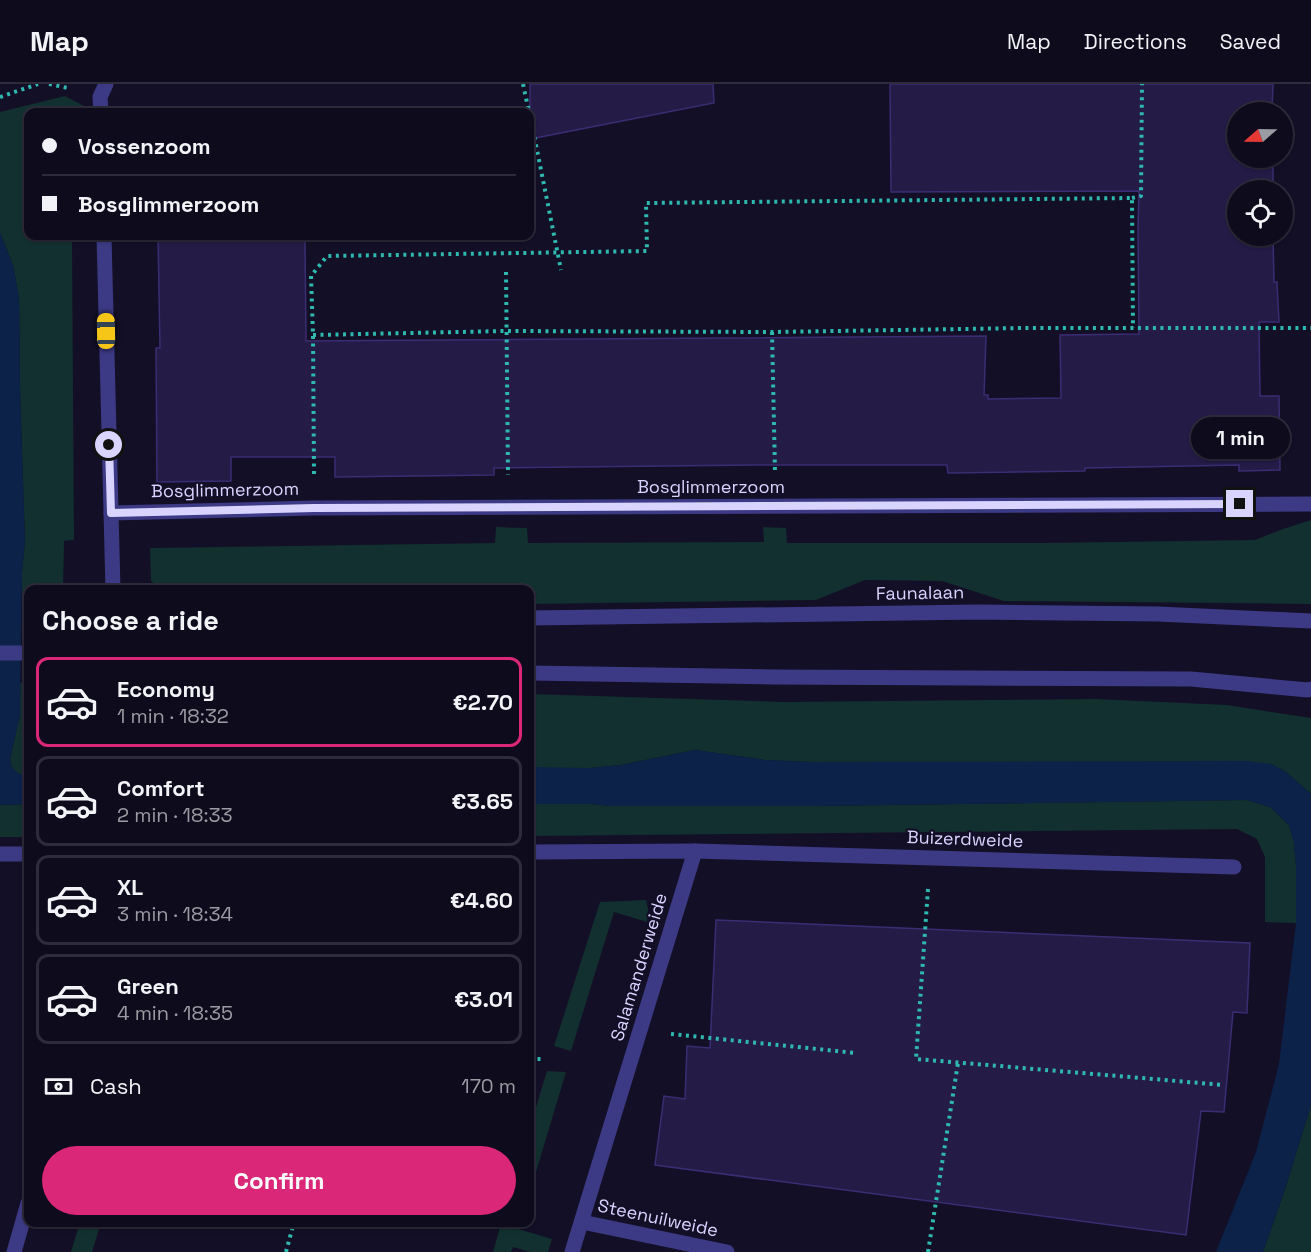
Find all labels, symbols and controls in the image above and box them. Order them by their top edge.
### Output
text: Map [30,23,89,59]
text: Map [1007,28,1051,55]
text: Directions [1084,28,1187,55]
text: Saved [1220,28,1281,55]
north arrow [1227,102,1293,168]
map controls [1227,102,1293,246]
text: Vossenzoom [78,132,211,160]
button: locate [1227,180,1293,246]
text: Bosglimmerzoom [78,190,259,218]
car [97,313,115,349]
callout: 1 min [1190,417,1290,459]
text: 1 min [1216,425,1265,451]
route start [95,431,122,458]
street label: Bosglimmerzoom [637,475,785,498]
street label: Bosglimmerzoom [151,477,299,502]
route end [1226,490,1253,517]
street label: Faunalaan [876,580,964,605]
text: Choose a ride [42,603,219,638]
icon: car [45,675,99,729]
text: Economy [117,675,215,703]
text: €2.70 [453,688,513,716]
text: 1 min · 18:32 [117,703,229,729]
icon: car [45,774,99,828]
text: Comfort [117,774,205,802]
text: €3.65 [452,787,513,815]
text: 2 min · 18:33 [117,802,233,828]
street label: Buizerdweide [906,825,1024,852]
icon: car [45,873,99,927]
text: XL [117,873,143,901]
text: €4.60 [450,886,513,914]
street label: Salamanderweide [605,890,672,1044]
text: 3 min · 18:34 [117,901,233,927]
icon: car [45,972,99,1026]
text: Green [117,972,179,1000]
text: €3.01 [454,985,513,1013]
text: 4 min · 18:35 [117,1000,233,1026]
icon: cash [42,1070,75,1103]
text: Cash [90,1072,142,1100]
text: 170 m [461,1073,516,1099]
button: Confirm [42,1146,516,1215]
street label: Steenuilweide [596,1194,720,1242]

